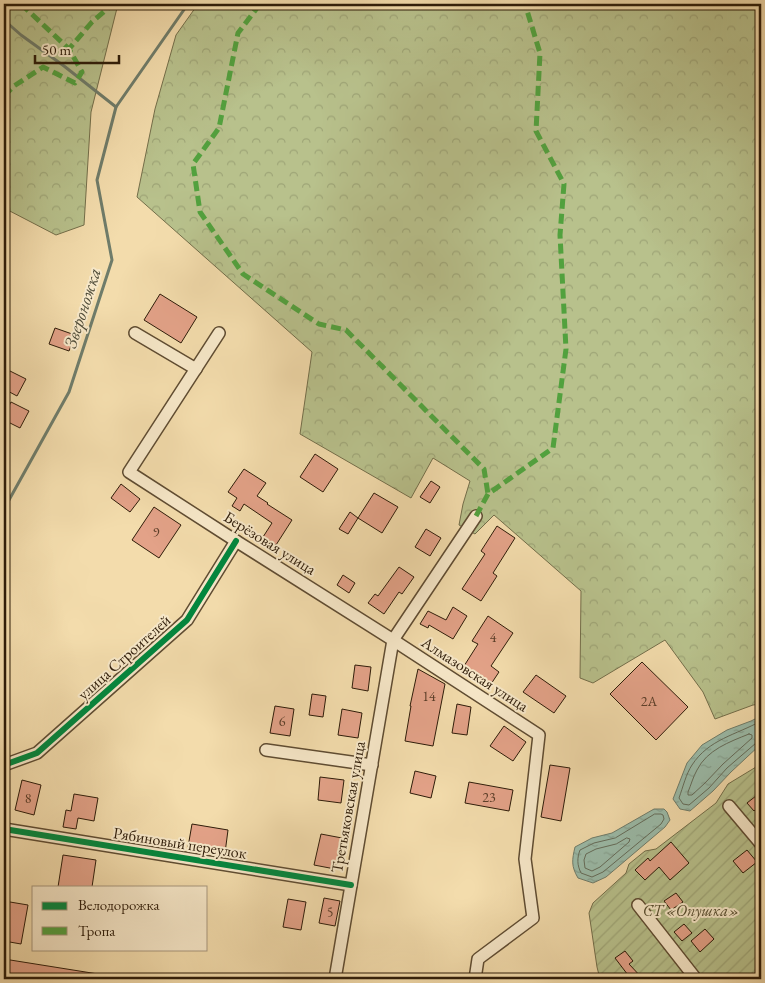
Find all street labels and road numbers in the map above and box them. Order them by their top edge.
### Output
street label: Берёзовая улица [220,506,321,580]
street label: улица Строителей [73,609,175,704]
street label: Алмазовская улица [417,631,533,717]
street label: Третьяковская улица [326,739,370,875]
street label: Рябиновый переулок [112,822,249,864]

